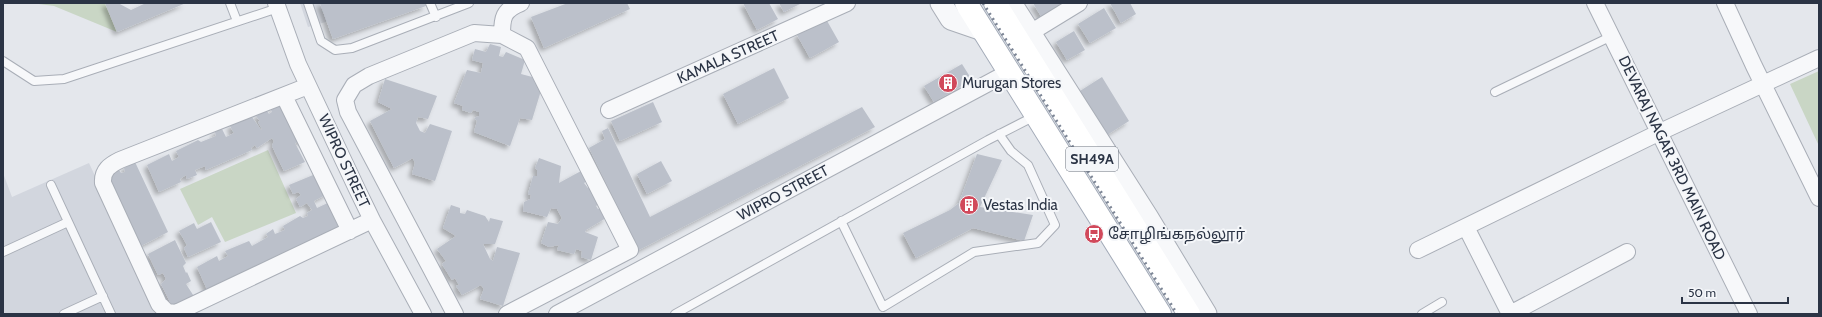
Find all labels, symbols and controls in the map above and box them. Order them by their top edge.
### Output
street label: KAMALA STREET [674,26,782,88]
street label: DEVARAJ NAGAR 3RD MAIN ROAD [1615,53,1729,263]
building icon: Murugan Stores [937,72,959,94]
place label: Murugan Stores [962,74,1061,92]
street label: WIPRO STREET [315,111,373,211]
road number: SH49A [1066,147,1118,171]
street label: WIPRO STREET [734,161,832,225]
building icon: Vestas India [958,194,980,216]
place label: Vestas India [983,196,1059,214]
bus stop icon: சோழிங்கநல்லூர் [1083,223,1105,245]
place label: சோழிங்கநல்லூர் [1108,225,1245,245]
scale bar [1682,279,1788,305]
text: 50 m [1688,285,1716,300]

